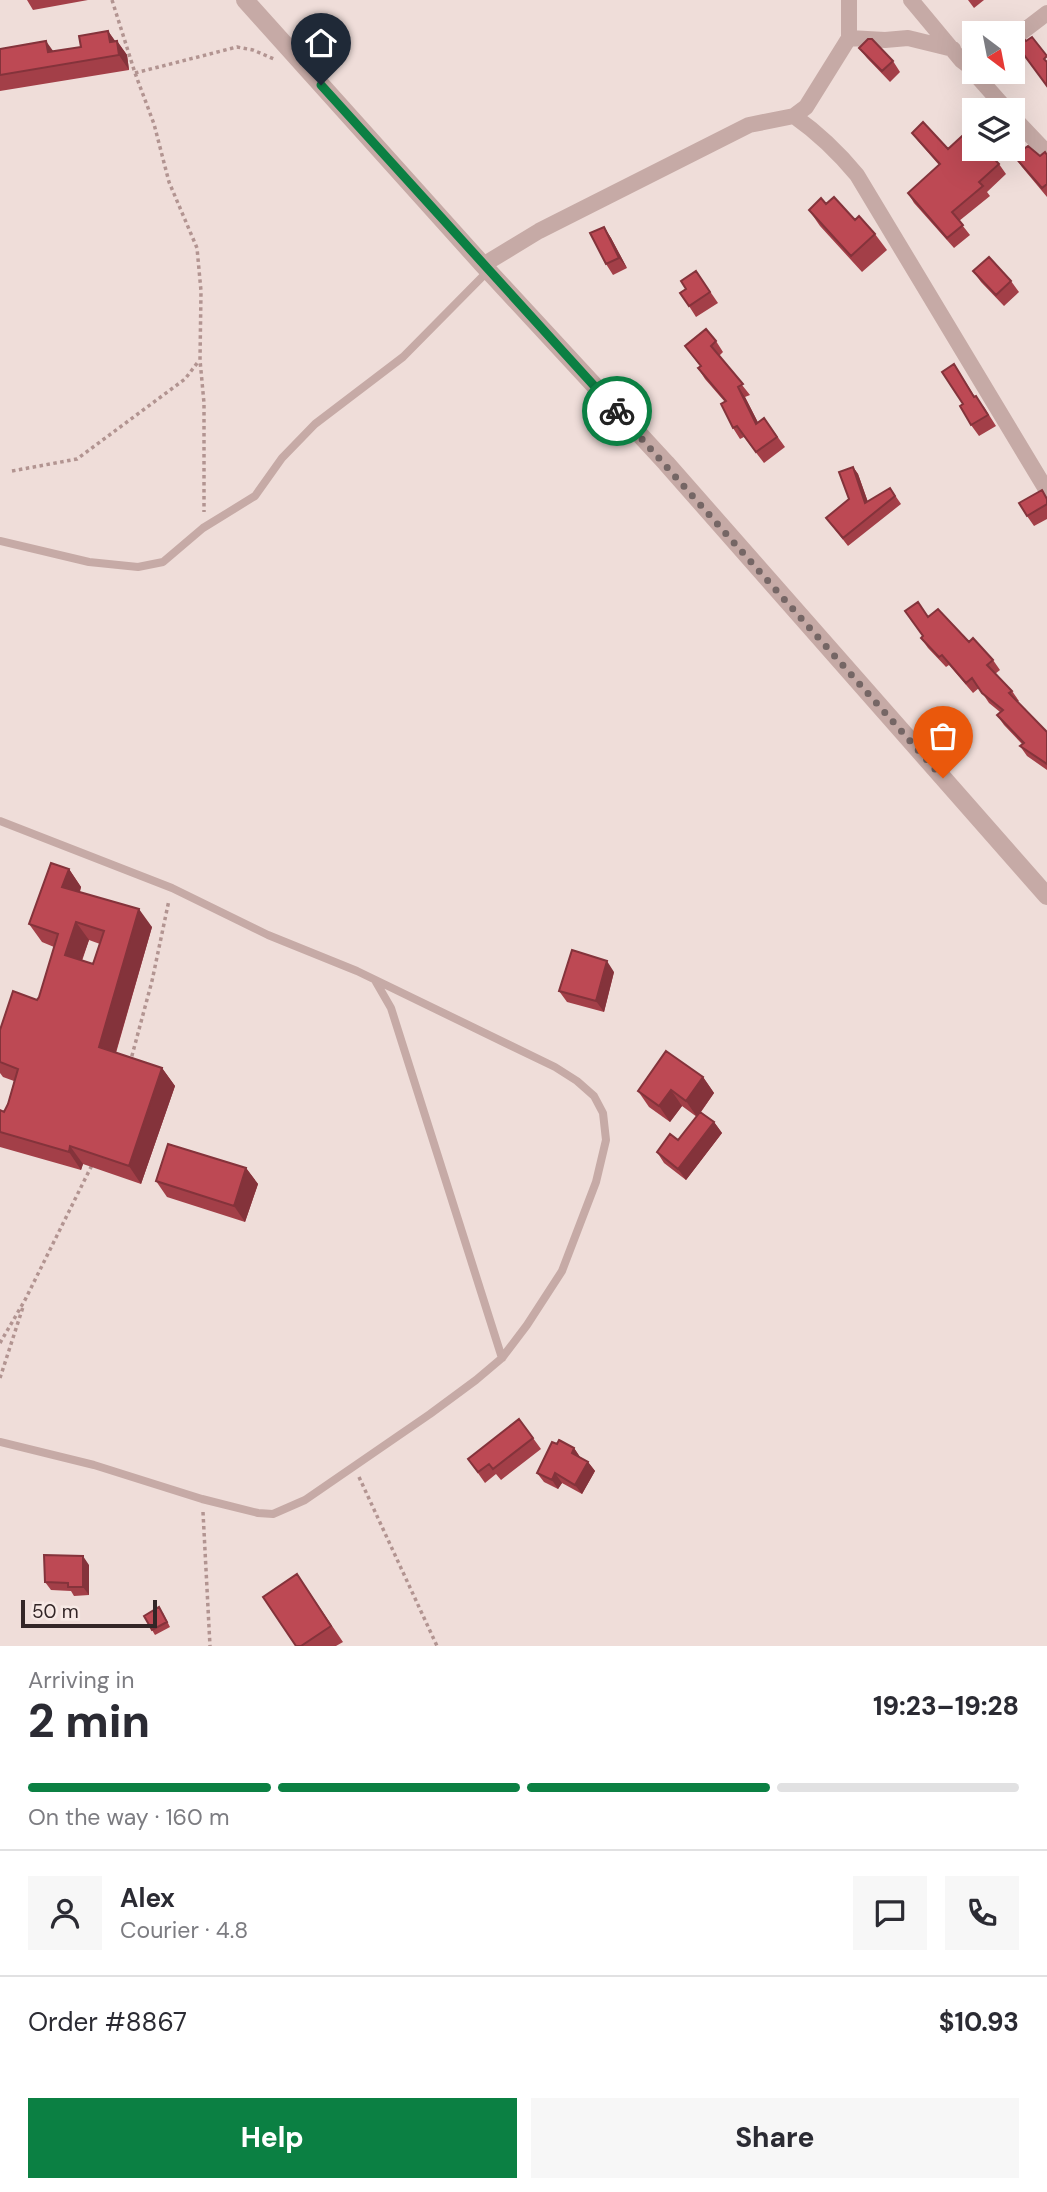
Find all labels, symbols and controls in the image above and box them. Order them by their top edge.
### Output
pin [291,13,351,85]
north arrow [962,21,1026,84]
map controls [962,21,1025,161]
icon: home [302,24,340,62]
button: layers [962,98,1025,161]
courier [582,376,652,446]
icon: bike [598,392,636,430]
pin [913,706,973,778]
icon: bag [924,717,962,755]
scale bar [21,1597,158,1629]
text: 50 m [32,1599,79,1624]
text: Arriving in [28,1665,134,1695]
text: 19:23–19:28 [873,1689,1019,1723]
text: 2 min [28,1691,150,1751]
text: On the way · 160 m [28,1802,229,1832]
button: person [28,1876,102,1950]
button: chat [853,1876,927,1950]
button: phone [945,1876,1019,1950]
text: Alex [120,1881,175,1915]
text: Courier · 4.8 [120,1915,248,1945]
text: Order #8867 [28,2005,187,2039]
text: $10.93 [939,2005,1019,2039]
button: Help [28,2098,517,2178]
button: Share [531,2098,1019,2178]

